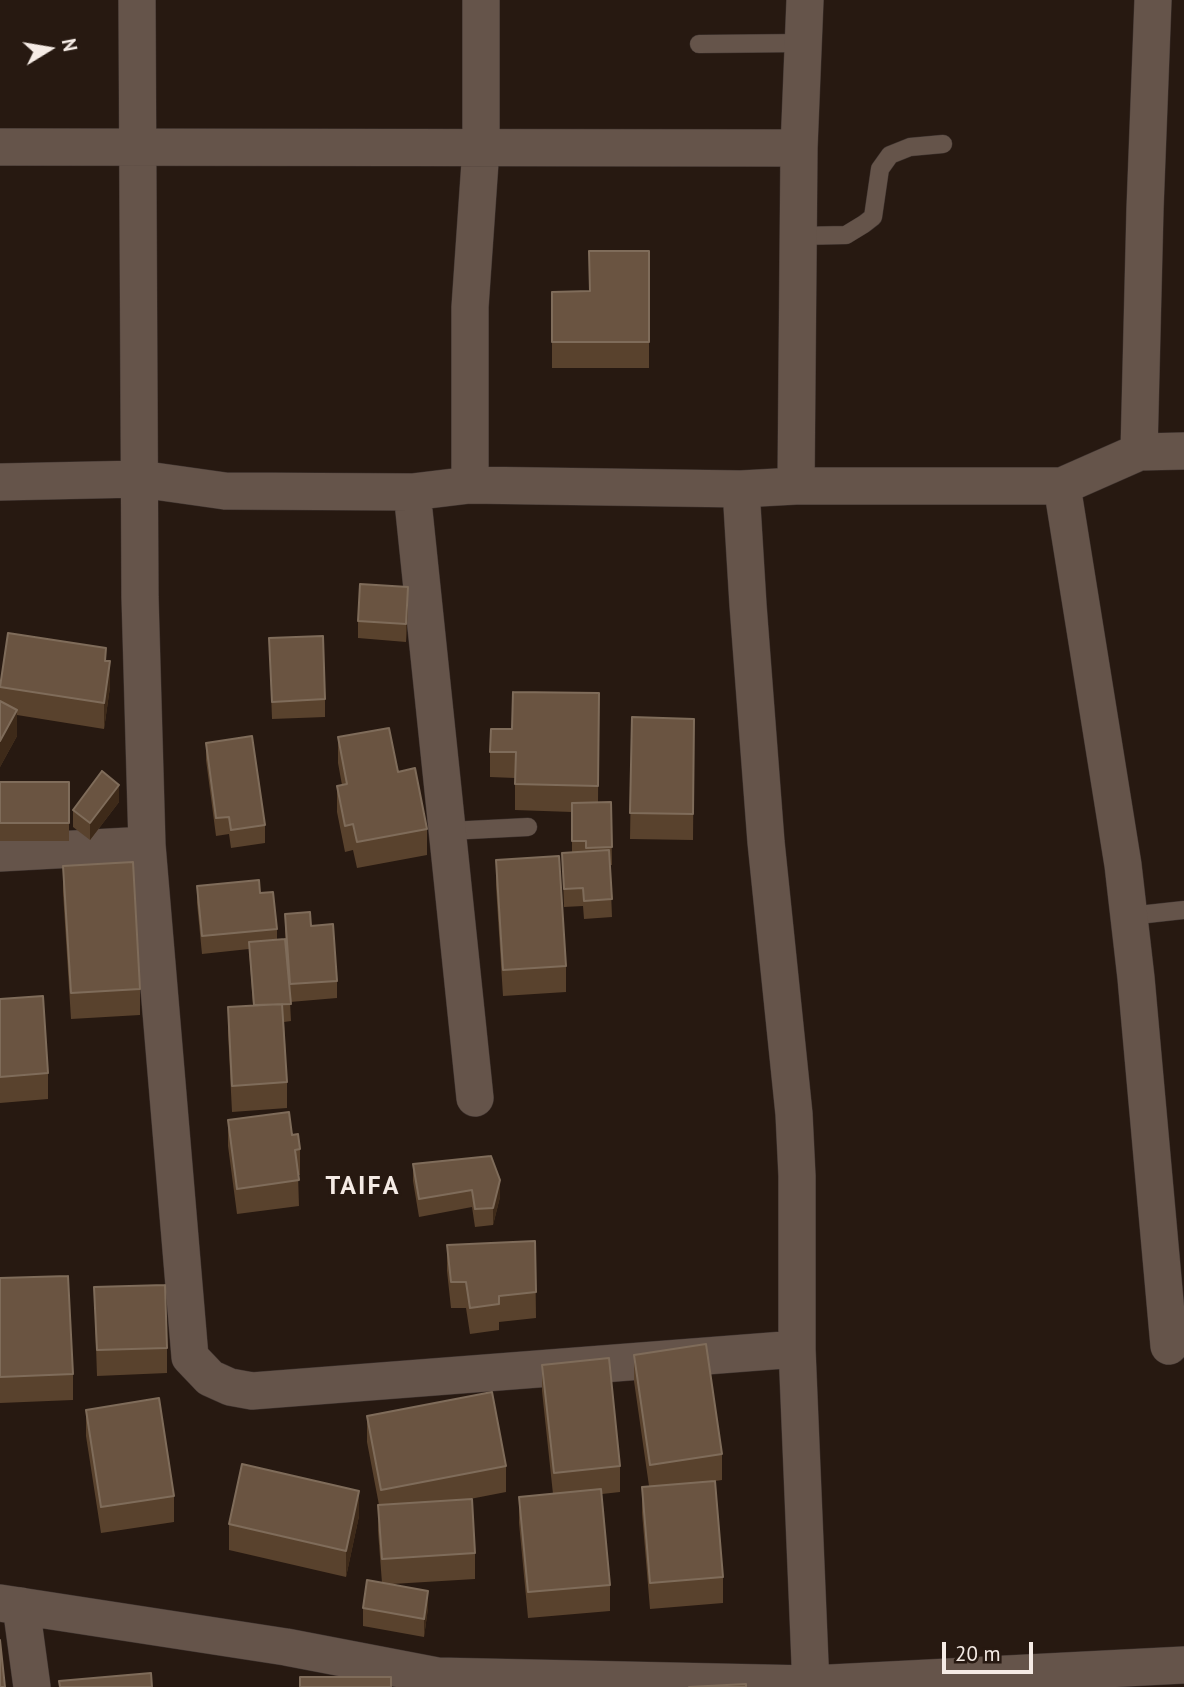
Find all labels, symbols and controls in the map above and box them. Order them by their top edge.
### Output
north arrow [14,14,84,84]
text: N [57,37,83,53]
district label: TAIFA [326,1171,400,1203]
scale bar [946,1628,1037,1672]
text: 20 m [955,1640,1001,1667]

